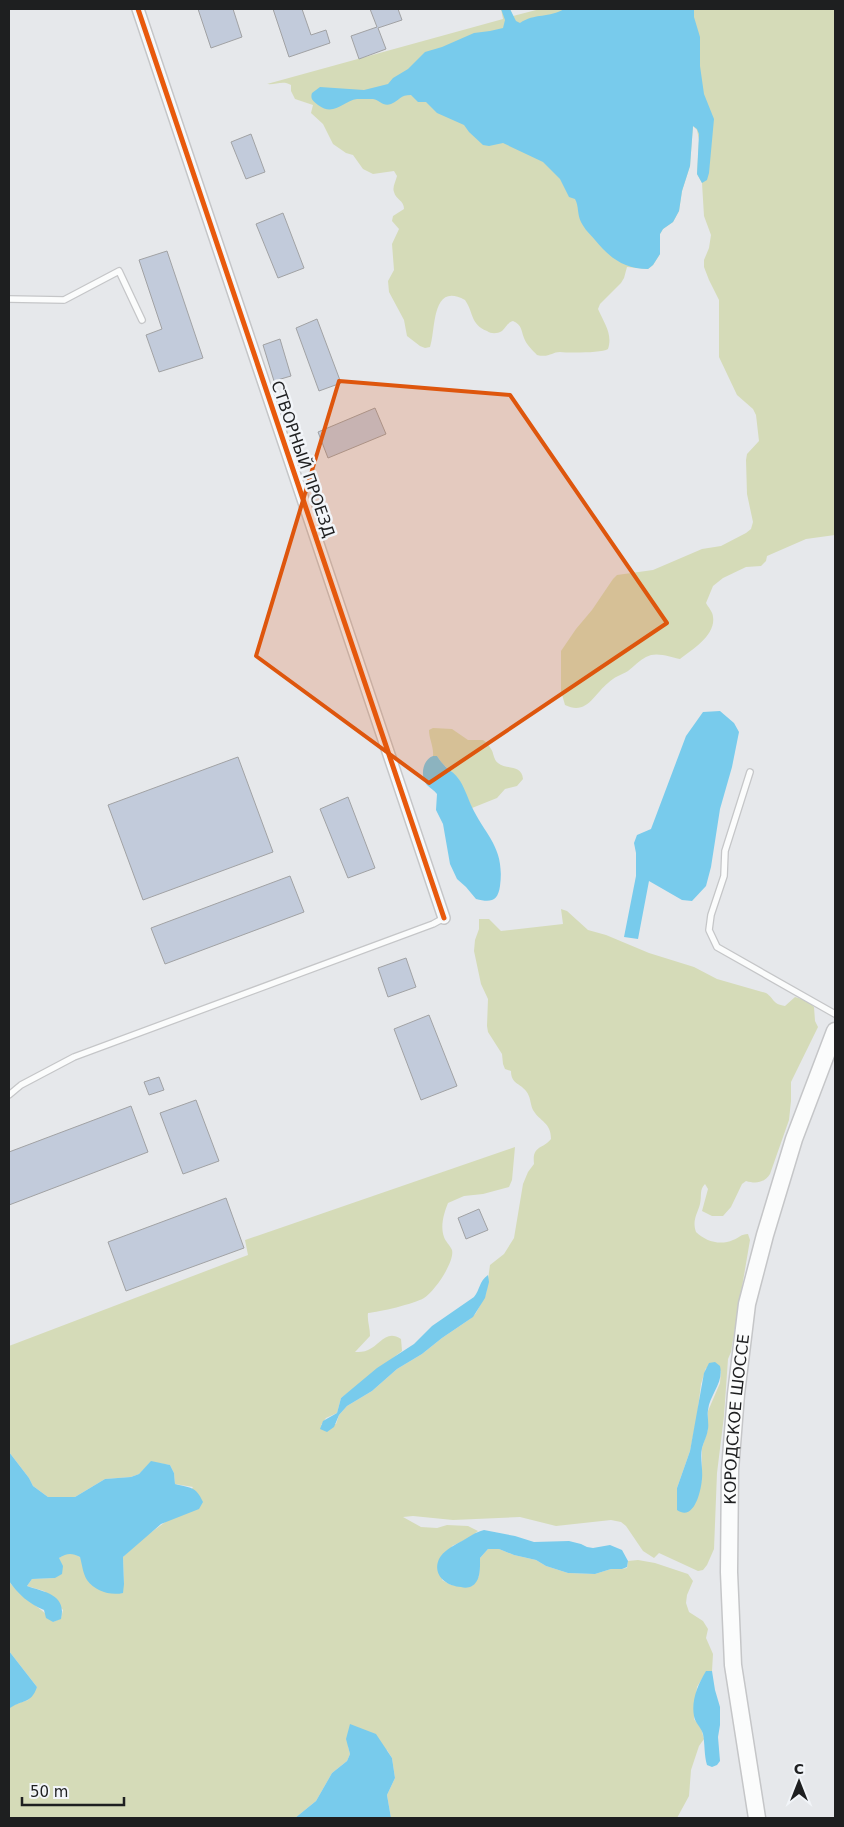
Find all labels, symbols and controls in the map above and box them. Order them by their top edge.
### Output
street label: СТВОРНЫЙ ПРОЕЗД [267,378,339,540]
street label: КОРОДСКОЕ ШОССЕ [720,1333,753,1505]
north arrow [774,1757,824,1807]
text: С [794,1761,804,1777]
scale bar [22,1774,125,1806]
text: 50 m [30,1783,68,1801]

